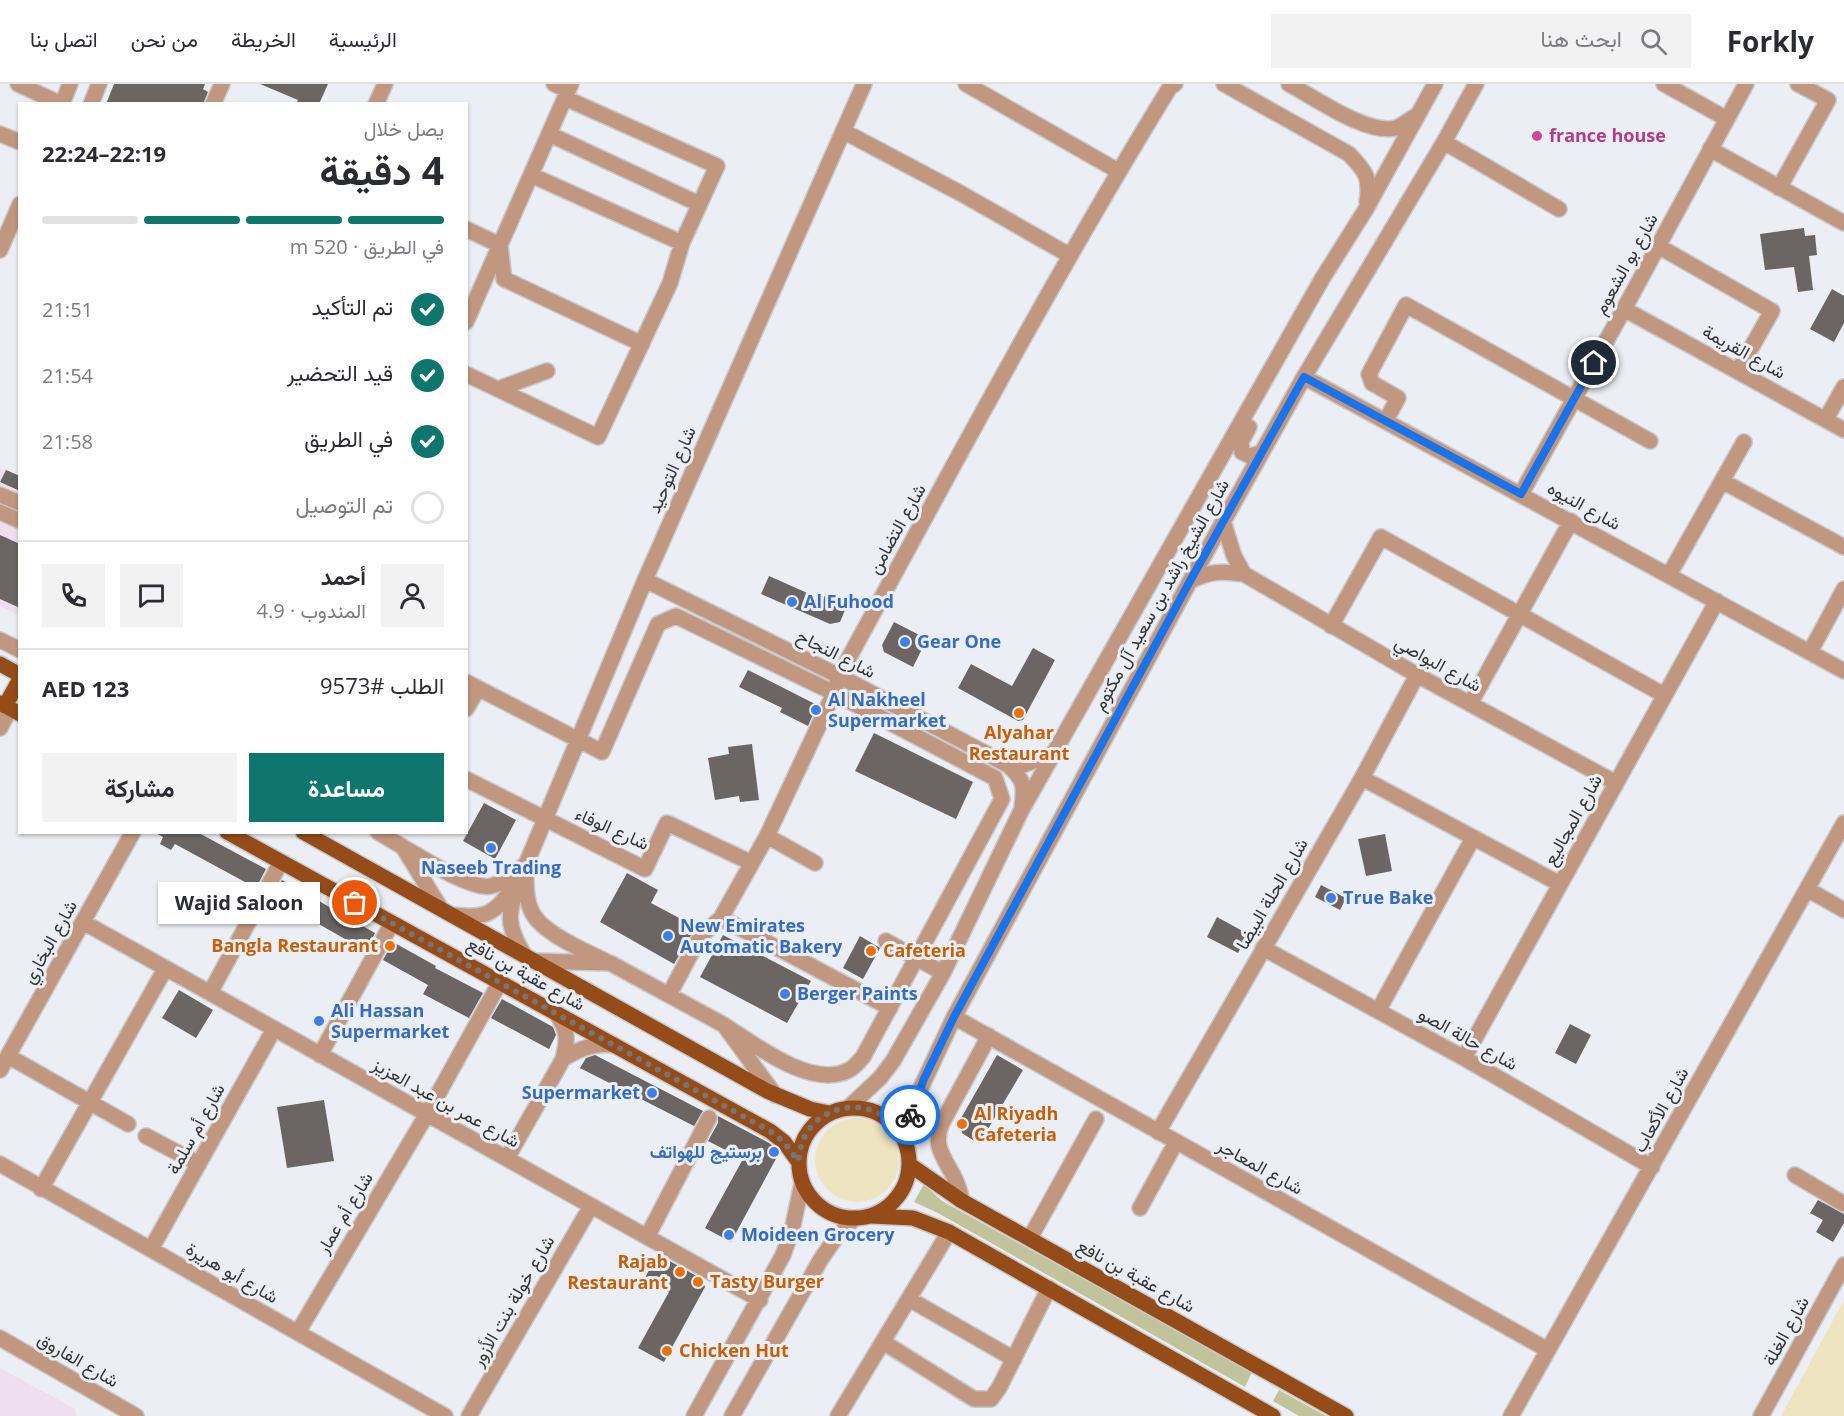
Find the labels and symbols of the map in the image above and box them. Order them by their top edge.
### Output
place label: france house [1549,123,1666,147]
marker: france house [1530,129,1544,143]
street label: شارع بو الشعوم [1587,209,1664,319]
street label: شارع القريمة [1698,318,1790,385]
pin [1568,337,1619,388]
street label: شارع التوحيد [641,422,702,517]
street label: شارع الشيخ راشد بن سعيد آل مكتوم [1086,474,1235,715]
street label: شارع النيوه [1543,475,1625,536]
street label: شارع التضامن [862,479,932,578]
place label: Al Fuhood [804,589,894,613]
marker: Al Fuhood [785,595,799,609]
street label: شارع النجاح [793,623,880,684]
place label: Gear One [917,629,1001,653]
street label: شارع البواصي [1389,630,1486,700]
marker: Gear One [898,635,912,649]
place label: Al Nakheel Supermarket [828,687,946,732]
marker: Al Nakheel Supermarket [809,703,823,717]
marker: Alyahar Restaurant [1012,706,1026,720]
place label: Alyahar Restaurant [969,720,1070,765]
street label: شارع المجاليع [1537,770,1608,870]
street label: شارع الوفاء [571,801,653,856]
street label: شارع الحلة البيضا [1230,834,1314,954]
marker: Naseeb Trading [484,841,498,855]
place label: Naseeb Trading [421,855,561,879]
pin [329,877,380,928]
callout: Wajid Saloon [157,882,319,924]
place label: True Bake [1343,885,1434,909]
marker: True Bake [1324,891,1338,905]
street label: شارع البخاري [16,895,86,990]
place label: New Emirates Automatic Bakery [680,913,843,958]
marker: New Emirates Automatic Bakery [661,929,675,943]
street label: شارع عقبة بن نافع [463,931,590,1016]
place label: Bangla Restaurant [211,933,378,957]
place label: Cafeteria [883,938,966,962]
marker: Bangla Restaurant [383,939,397,953]
marker: Cafeteria [864,944,878,958]
place label: Berger Paints [797,981,918,1005]
marker: Berger Paints [778,987,792,1001]
place label: Ali Hassan Supermarket [331,998,449,1043]
street label: شارع حالة الصو [1414,1001,1522,1076]
marker: Ali Hassan Supermarket [312,1014,326,1028]
street label: شارع عمر بن عبد العزيز [367,1051,524,1153]
street label: شارع الأكعاب [1627,1063,1694,1157]
street label: شارع أم سلمة [160,1079,231,1179]
place label: Supermarket [522,1080,640,1104]
courier [880,1085,940,1145]
marker: Supermarket [645,1086,659,1100]
place label: Al Riyadh Cafeteria [974,1101,1058,1146]
marker: Al Riyadh Cafeteria [955,1117,969,1131]
street label: شارع المعاجر [1212,1132,1308,1200]
place label: برستيج للهواتف [650,1139,762,1164]
marker: برستيج للهواتف [767,1145,781,1159]
street label: شارع أم عمار [310,1167,379,1259]
place label: Moideen Grocery [741,1222,895,1246]
marker: Moideen Grocery [722,1228,736,1242]
street label: شارع خولة بنت الأزور [464,1231,560,1372]
street label: شارع عقبة بن نافع [1073,1233,1200,1318]
street label: شارع أبو هريرة [182,1236,283,1309]
place label: Rajab Restaurant [567,1249,668,1294]
marker: Rajab Restaurant [673,1265,687,1279]
place label: Tasty Burger [710,1269,824,1293]
marker: Tasty Burger [691,1275,705,1289]
street label: شارع الغلة [1756,1292,1815,1370]
street label: شارع الفاروق [33,1326,124,1393]
place label: Chicken Hut [679,1338,789,1362]
marker: Chicken Hut [660,1344,674,1358]

